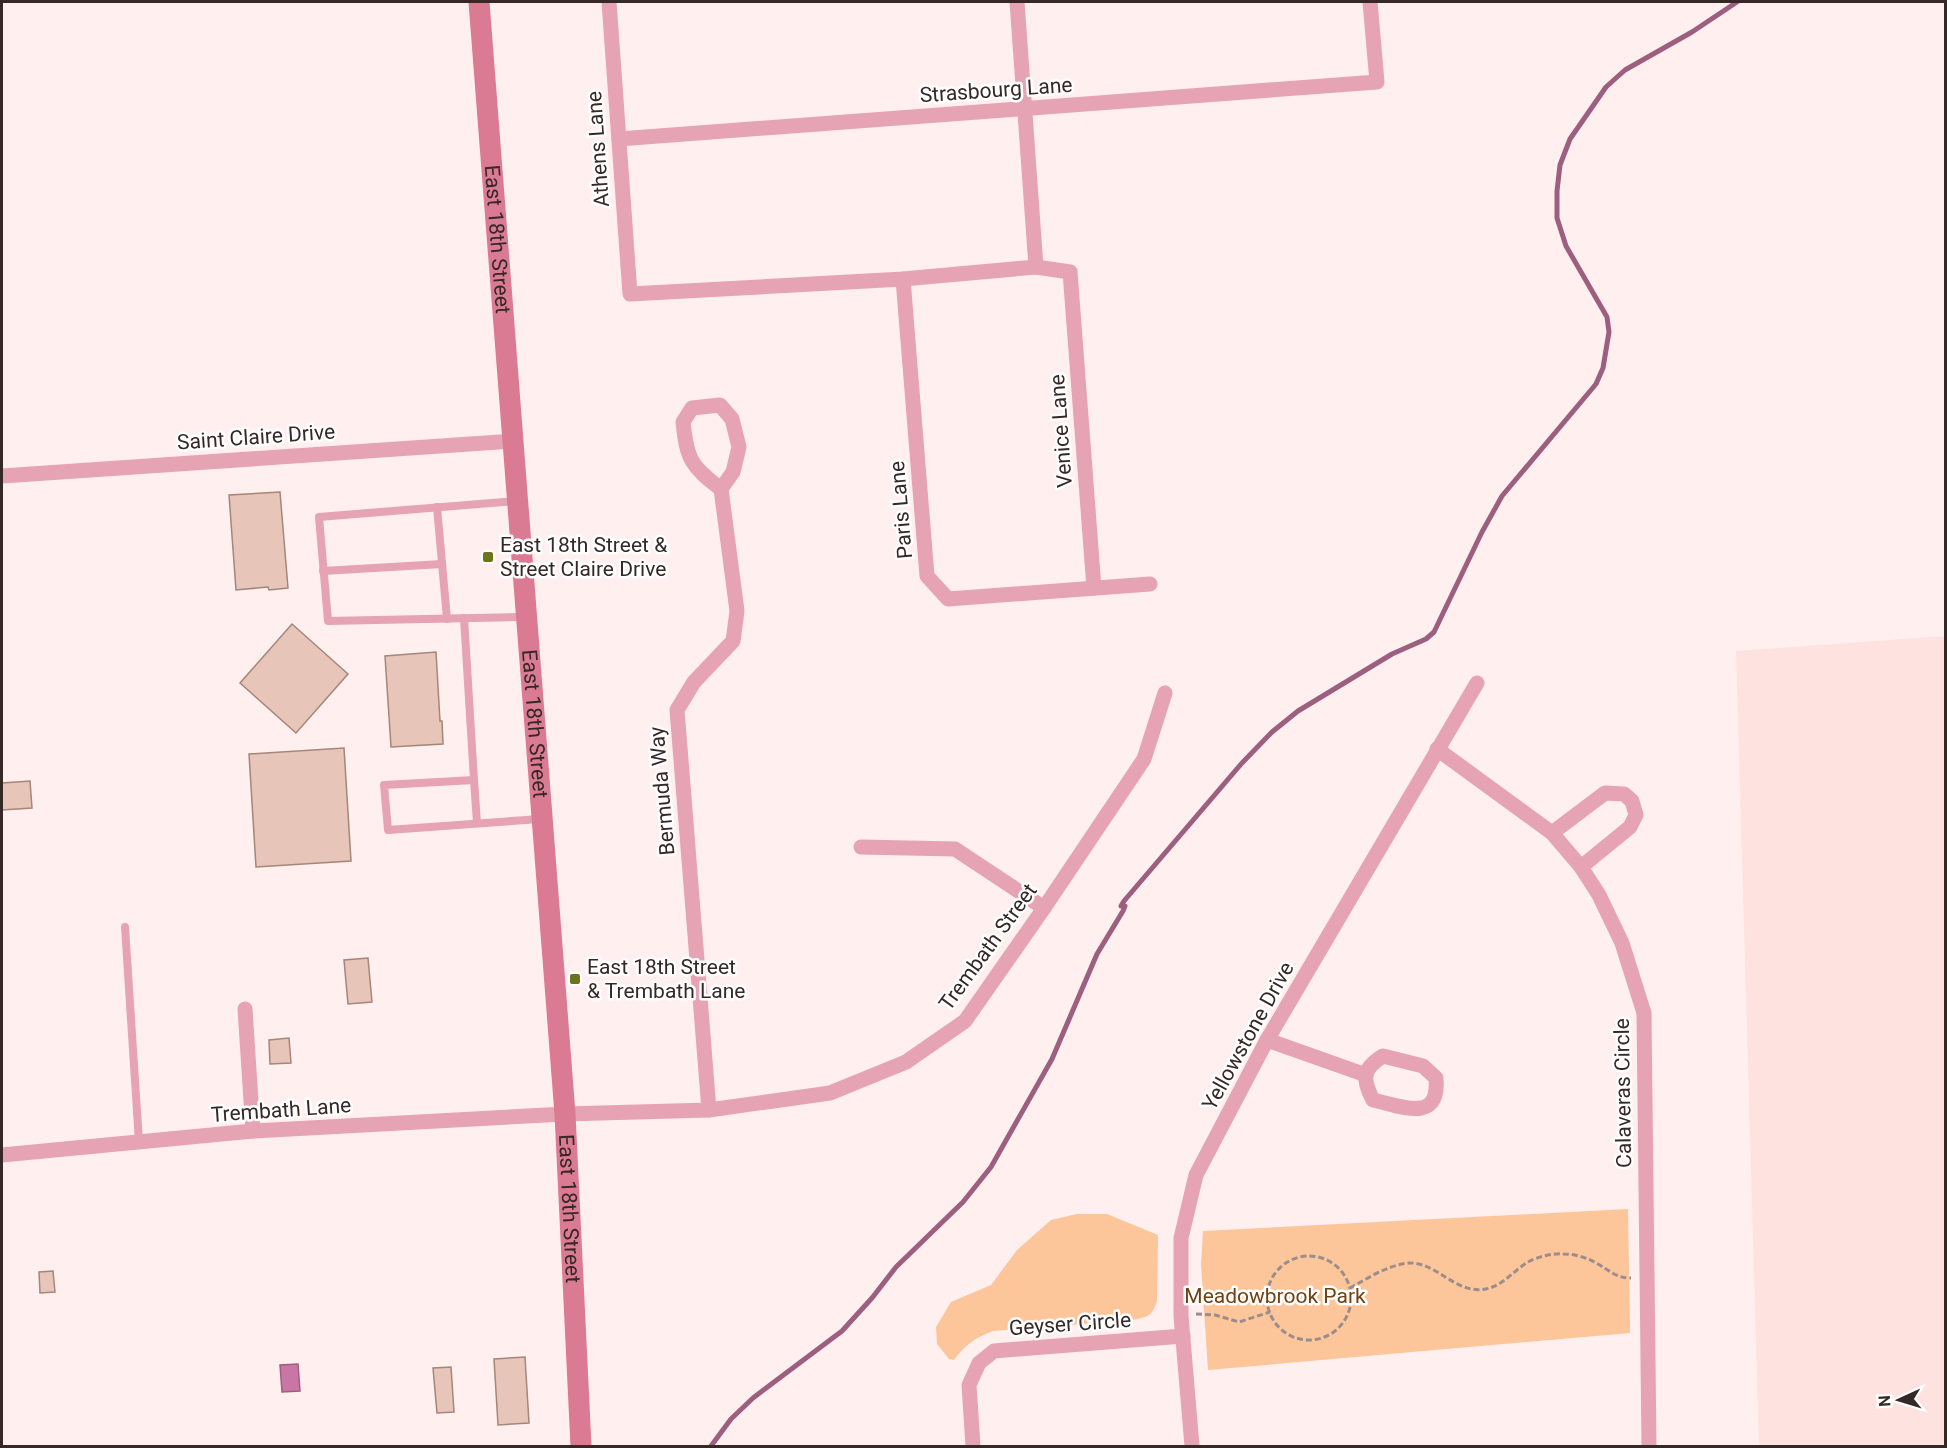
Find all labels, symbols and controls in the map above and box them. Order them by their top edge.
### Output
street label: Strasbourg Lane [919,73,1073,107]
street label: Athens Lane [582,90,614,208]
street label: East 18th Street [480,164,515,315]
street label: Venice Lane [1045,374,1077,488]
street label: Saint Claire Drive [176,420,336,454]
street label: Paris Lane [885,460,917,560]
place label: East 18th Street & Street Claire Drive [500,533,667,581]
marker: East 18th Street & Street Claire Drive [481,550,495,564]
street label: East 18th Street [517,649,553,799]
street label: Bermuda Way [644,725,680,856]
street label: Trembath Street [934,879,1042,1015]
place label: East 18th Street & Trembath Lane [587,955,745,1003]
street label: Yellowstone Drive [1197,958,1299,1114]
marker: East 18th Street & Trembath Lane [568,972,582,986]
street label: Calaveras Circle [1610,1018,1636,1168]
street label: Trembath Lane [210,1093,352,1127]
street label: East 18th Street [554,1134,585,1284]
park label: Meadowbrook Park [1184,1284,1366,1308]
street label: Geyser Circle [1008,1308,1132,1340]
north arrow [1869,1370,1929,1430]
text: N [1875,1395,1894,1407]

